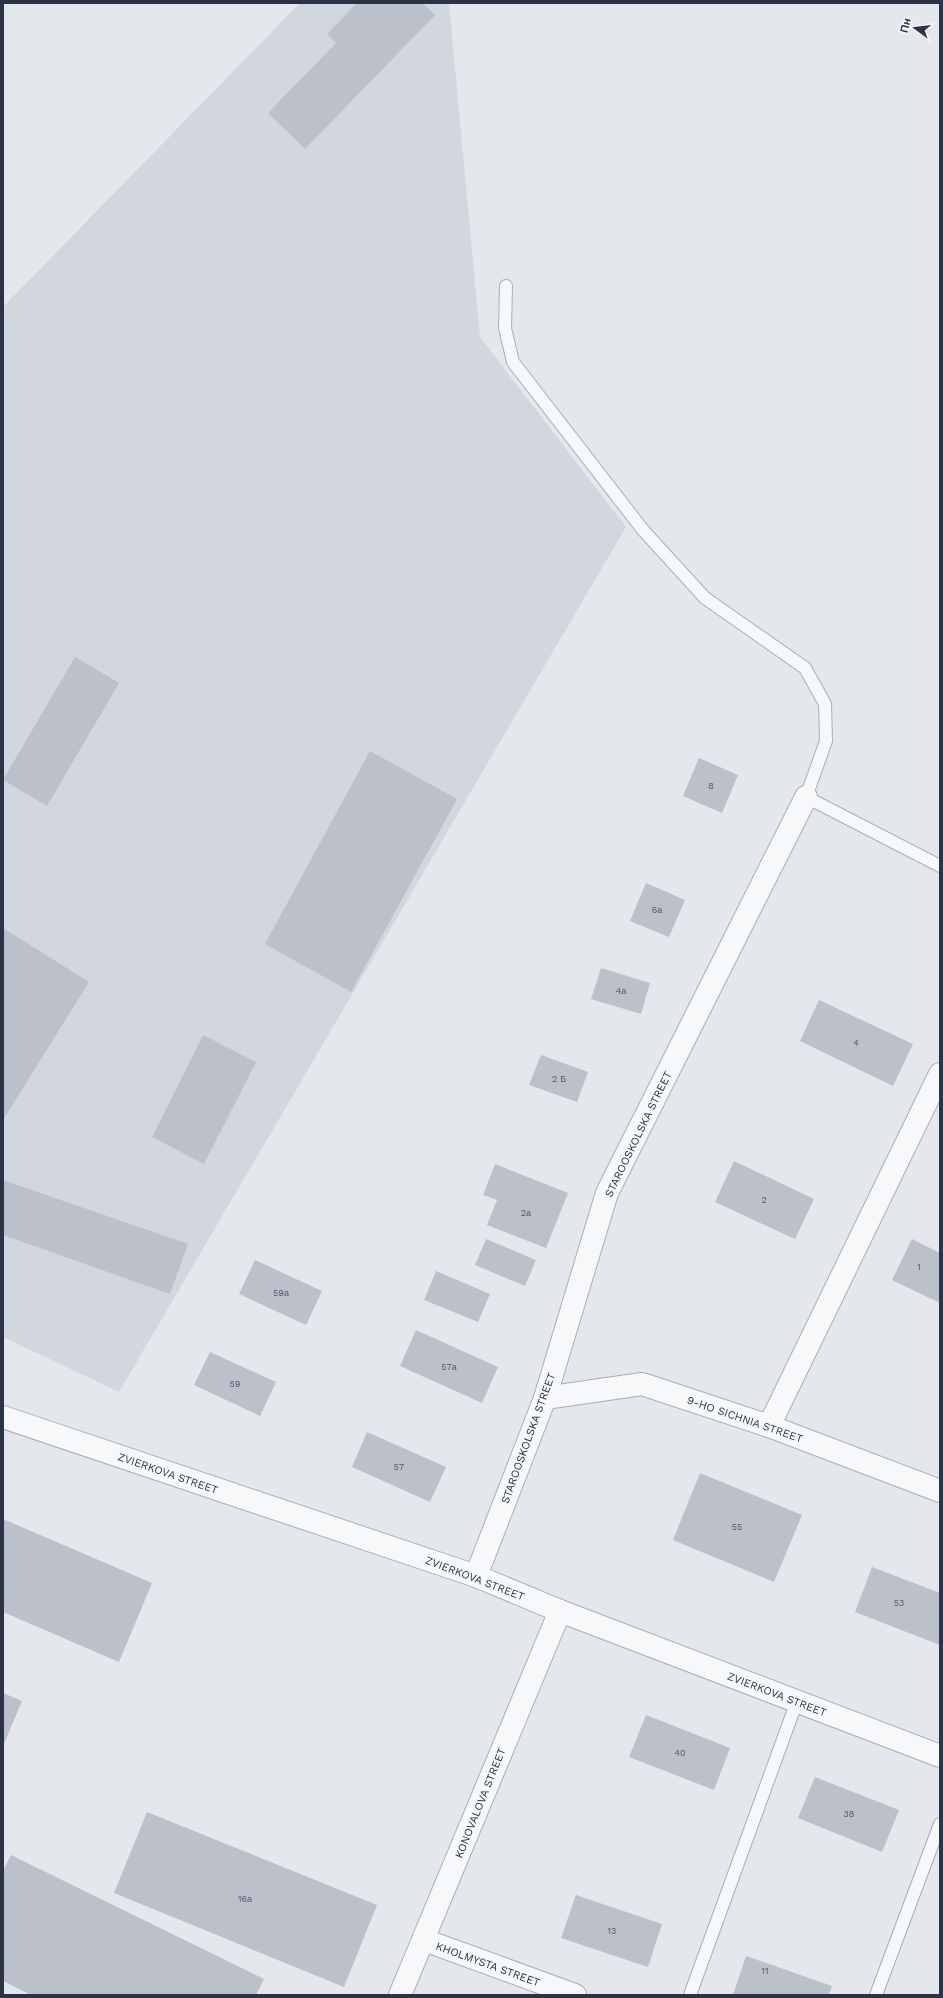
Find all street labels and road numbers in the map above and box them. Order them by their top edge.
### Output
street label: STAROOSKOLSKA STREET [602,1069,675,1199]
street label: STAROOSKOLSKA STREET [499,1371,558,1505]
street label: 9-HO SICHNIA STREET [685,1394,805,1446]
street label: ZVIERKOVA STREET [116,1450,220,1497]
street label: ZVIERKOVA STREET [423,1554,526,1603]
street label: ZVIERKOVA STREET [725,1670,828,1719]
street label: KONOVALOVA STREET [452,1746,509,1860]
street label: KHOLMYSTA STREET [434,1940,542,1989]

